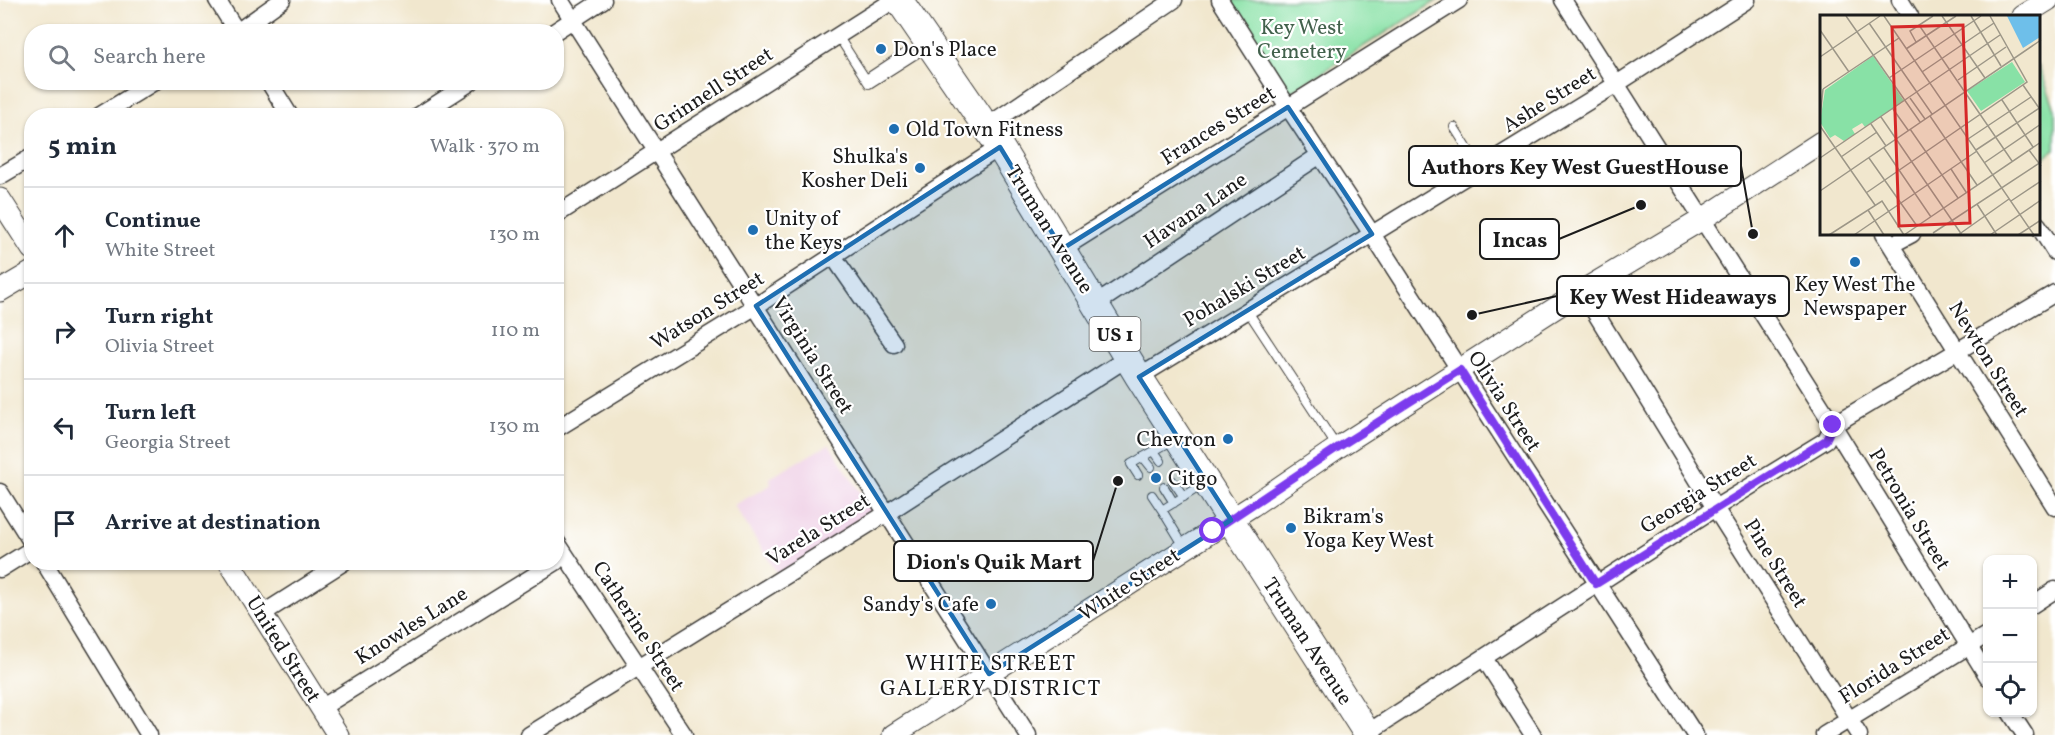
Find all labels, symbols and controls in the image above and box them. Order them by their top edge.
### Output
park label: Key West Cemetery [1257,14,1347,67]
inset map [1820,15,2040,236]
search box [24,24,564,90]
place label: Don's Place [893,36,997,65]
icon: search [45,41,78,74]
street label: Grinnell Street [648,41,779,140]
text: Search here [93,42,206,73]
marker: Don's Place [874,42,888,56]
street label: Ashe Street [1497,60,1602,141]
street label: Frances Street [1156,79,1282,173]
place label: Old Town Fitness [906,116,1063,145]
marker: Old Town Fitness [887,122,901,136]
text: 5 min [48,129,117,165]
text: Walk · 370 m [430,133,540,161]
place label: Shulka's Kosher Deli [801,143,908,196]
callout: Authors Key West GuestHouse [1409,146,1741,186]
text: Authors Key West GuestHouse [1421,153,1729,184]
street label: Truman Avenue [998,160,1100,300]
marker: Shulka's Kosher Deli [913,161,927,175]
street label: Havana Lane [1138,166,1253,257]
place label: Unity of the Keys [765,205,843,258]
text: Continue [105,206,201,237]
icon: ahead [48,219,81,252]
callout: Incas [1480,219,1559,259]
text: 130 m [489,221,540,249]
marker: Unity of the Keys [746,223,760,237]
text: Incas [1493,226,1548,257]
text: White Street [105,237,216,265]
street label: Pohalski Street [1178,239,1311,335]
marker: Key West The Newspaper [1848,255,1862,269]
street label: Watson Street [645,265,770,358]
place label: Key West The Newspaper [1794,271,1916,324]
callout: Key West Hideaways [1557,276,1789,316]
text: Key West Hideaways [1569,283,1777,314]
street label: Virginia Street [764,291,860,420]
street label: Newton Street [1941,296,2035,423]
text: Turn right [105,302,213,333]
icon: right [48,315,81,348]
text: 110 m [491,317,540,345]
road number: US 1 [1090,317,1140,351]
text: Olivia Street [105,333,215,361]
street label: Olivia Street [1460,346,1547,458]
text: Turn left [105,398,196,429]
icon: left [48,411,81,444]
route end [1819,411,1845,437]
text: 130 m [489,413,540,441]
place label: Chevron [1136,426,1216,455]
text: Georgia Street [105,429,231,457]
marker: Chevron [1221,432,1235,446]
street label: Petronia Street [1861,443,1957,576]
street label: Georgia Street [1635,447,1762,542]
place label: Citgo [1168,465,1217,494]
marker: Citgo [1149,471,1163,485]
street label: Varela Street [761,487,876,574]
place label: Bikram's Yoga Key West [1303,503,1434,556]
icon: arrive [48,507,81,540]
text: Arrive at destination [105,508,321,539]
street label: Pine Street [1736,514,1814,614]
route start [1199,517,1225,543]
marker: Bikram's Yoga Key West [1284,521,1298,535]
callout: Dion's Quik Mart [894,541,1093,581]
street label: White Street [1073,541,1186,629]
text: Dion's Quik Mart [906,548,1082,579]
map controls [1983,555,2037,717]
button: + [1983,555,2037,609]
street label: Catherine Street [585,556,691,698]
street label: Truman Avenue [1255,572,1359,711]
street label: Knowles Lane [350,580,474,673]
street label: United Street [238,591,327,709]
place label: Sandy's Cafe [863,591,979,620]
marker: Sandy's Cafe [984,597,998,611]
button: − [1983,609,2037,663]
street label: Florida Street [1834,621,1956,712]
district label: WHITE STREET GALLERY DISTRICT [880,649,1102,705]
button: locate [1983,663,2037,717]

